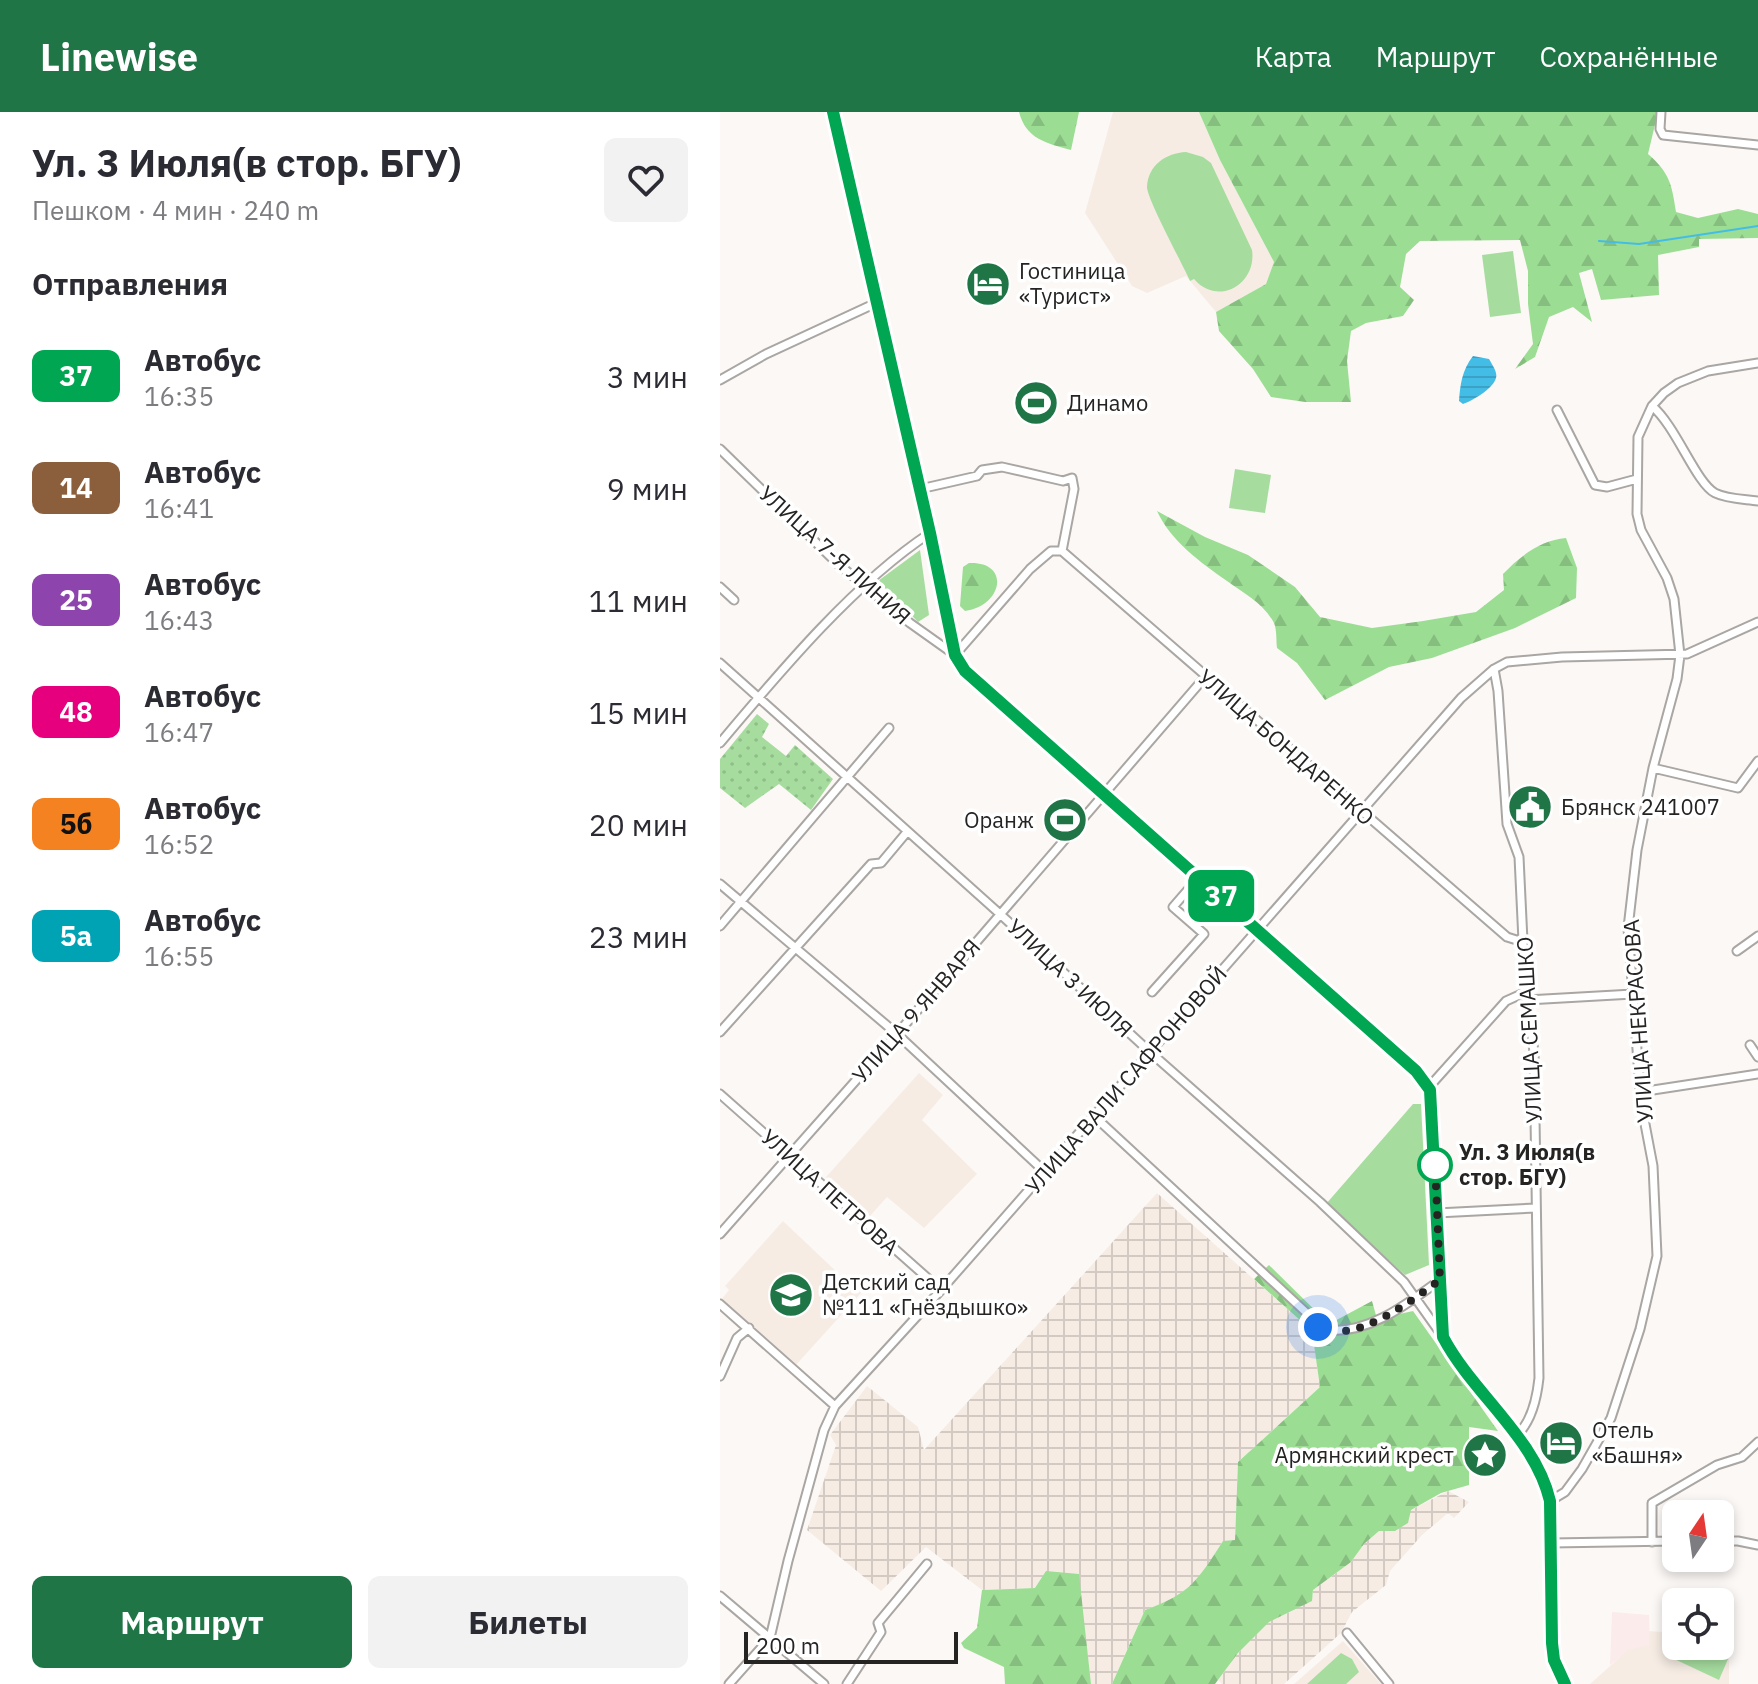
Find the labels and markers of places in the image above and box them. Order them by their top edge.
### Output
place label: Гостиница «Турист» [1019,256,1126,310]
hotel icon: Гостиница «Турист» [964,260,1012,308]
sports icon: Динамо [1012,379,1060,427]
place label: Динамо [1067,388,1148,417]
public building icon: Брянск 241007 [1506,783,1554,831]
place label: Брянск 241007 [1561,792,1720,821]
sports icon: Оранж [1041,796,1089,844]
place label: Оранж [964,805,1034,834]
place label: Ул. 3 Июля(в стор. БГУ) [1459,1137,1595,1191]
marker: Ул. 3 Июля(в стор. БГУ) [1418,1148,1452,1182]
place label: Детский сад №111 «Гнёздышко» [822,1267,1028,1321]
school or university icon: Детский сад №111 «Гнёздышко» [767,1271,815,1319]
place label: Отель «Башня» [1592,1415,1683,1469]
hotel icon: Отель «Башня» [1537,1419,1585,1467]
place icon: Армянский крест [1461,1431,1509,1479]
place label: Армянский крест [1274,1440,1454,1469]

